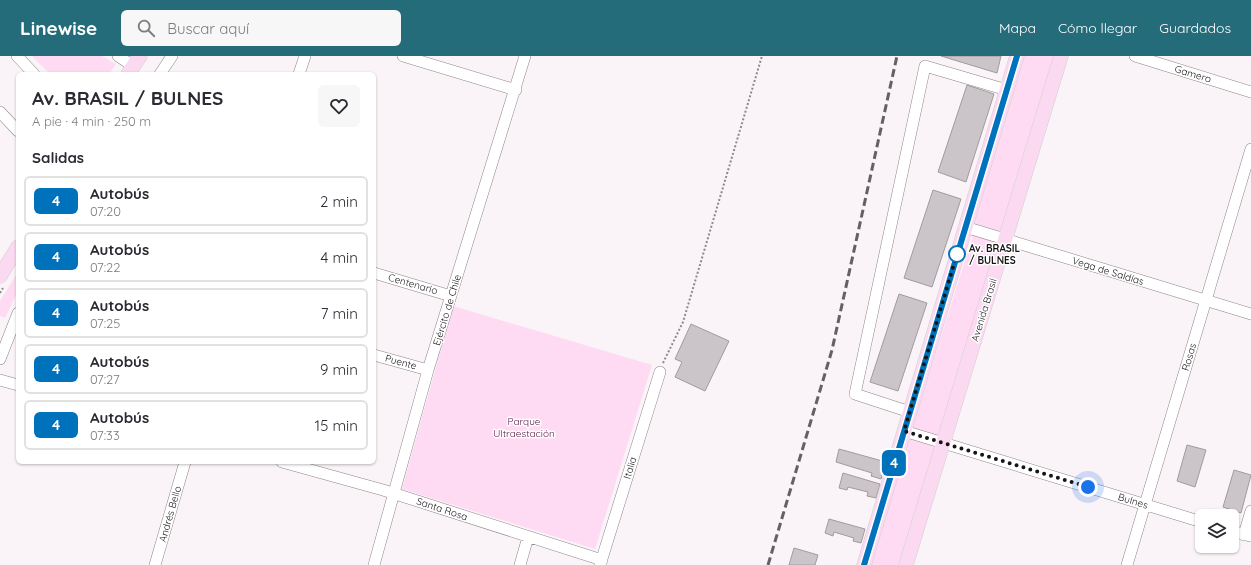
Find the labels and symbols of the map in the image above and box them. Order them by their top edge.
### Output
street label: Gamero [1173,62,1213,86]
place label: Av. BRASIL / BULNES [969,242,1021,267]
marker: Av. BRASIL / BULNES [948,245,966,263]
street label: Vega de Saldías [1071,254,1146,288]
street label: Centenario [387,271,439,297]
street label: Ejército de Chile [430,273,464,347]
street label: Avenida Brasil [968,277,1000,343]
street label: Rosas [1179,341,1199,372]
street label: Puente [384,352,418,373]
park label: Parque Ultraestación [493,415,555,440]
line badge: 4 [881,450,907,476]
street label: Italia [621,455,639,481]
your location [1078,477,1098,497]
street label: Andrés Bello [156,484,184,544]
street label: Bulnes [1116,490,1150,512]
street label: Santa Rosa [415,495,469,523]

